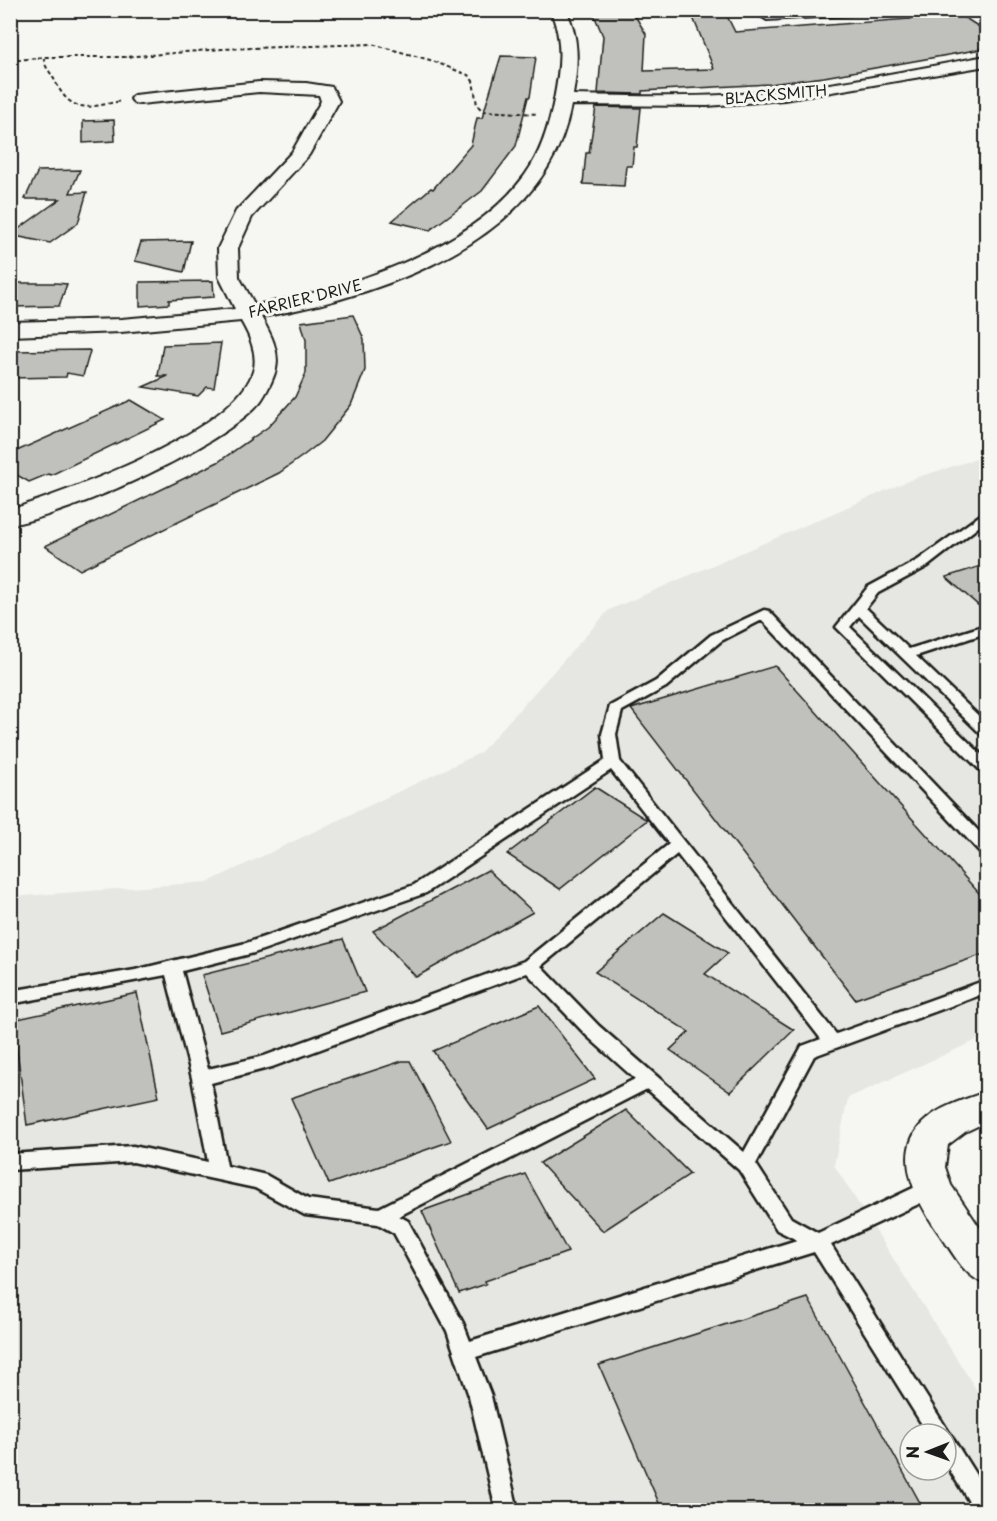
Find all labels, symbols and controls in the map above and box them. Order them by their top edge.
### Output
street label: BLACKSMITH [724,78,828,109]
street label: FARRIER DRIVE [245,272,364,323]
north arrow [898,1422,958,1482]
text: N [900,1446,924,1459]

